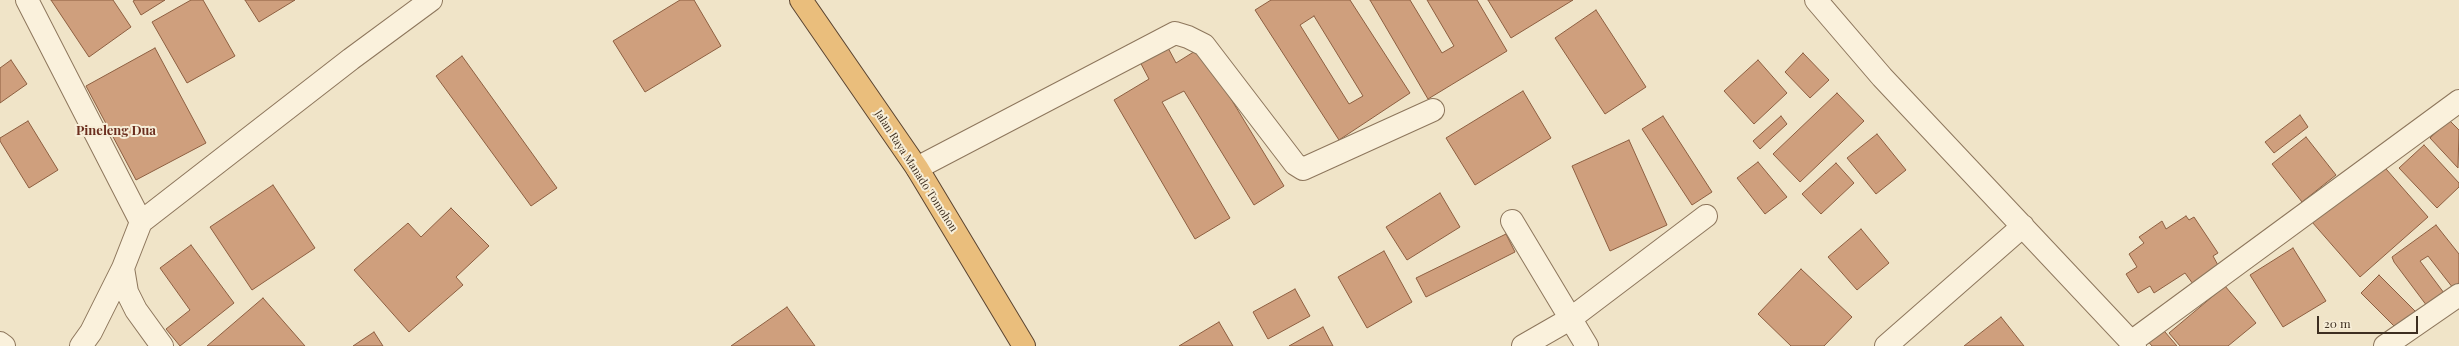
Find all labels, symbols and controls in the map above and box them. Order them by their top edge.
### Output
street label: Jalan Raya Manado Tomohon [872,108,960,234]
district label: Pineleng Dua [76,123,156,139]
scale bar [2319,308,2420,334]
text: 20 m [2324,315,2351,331]

